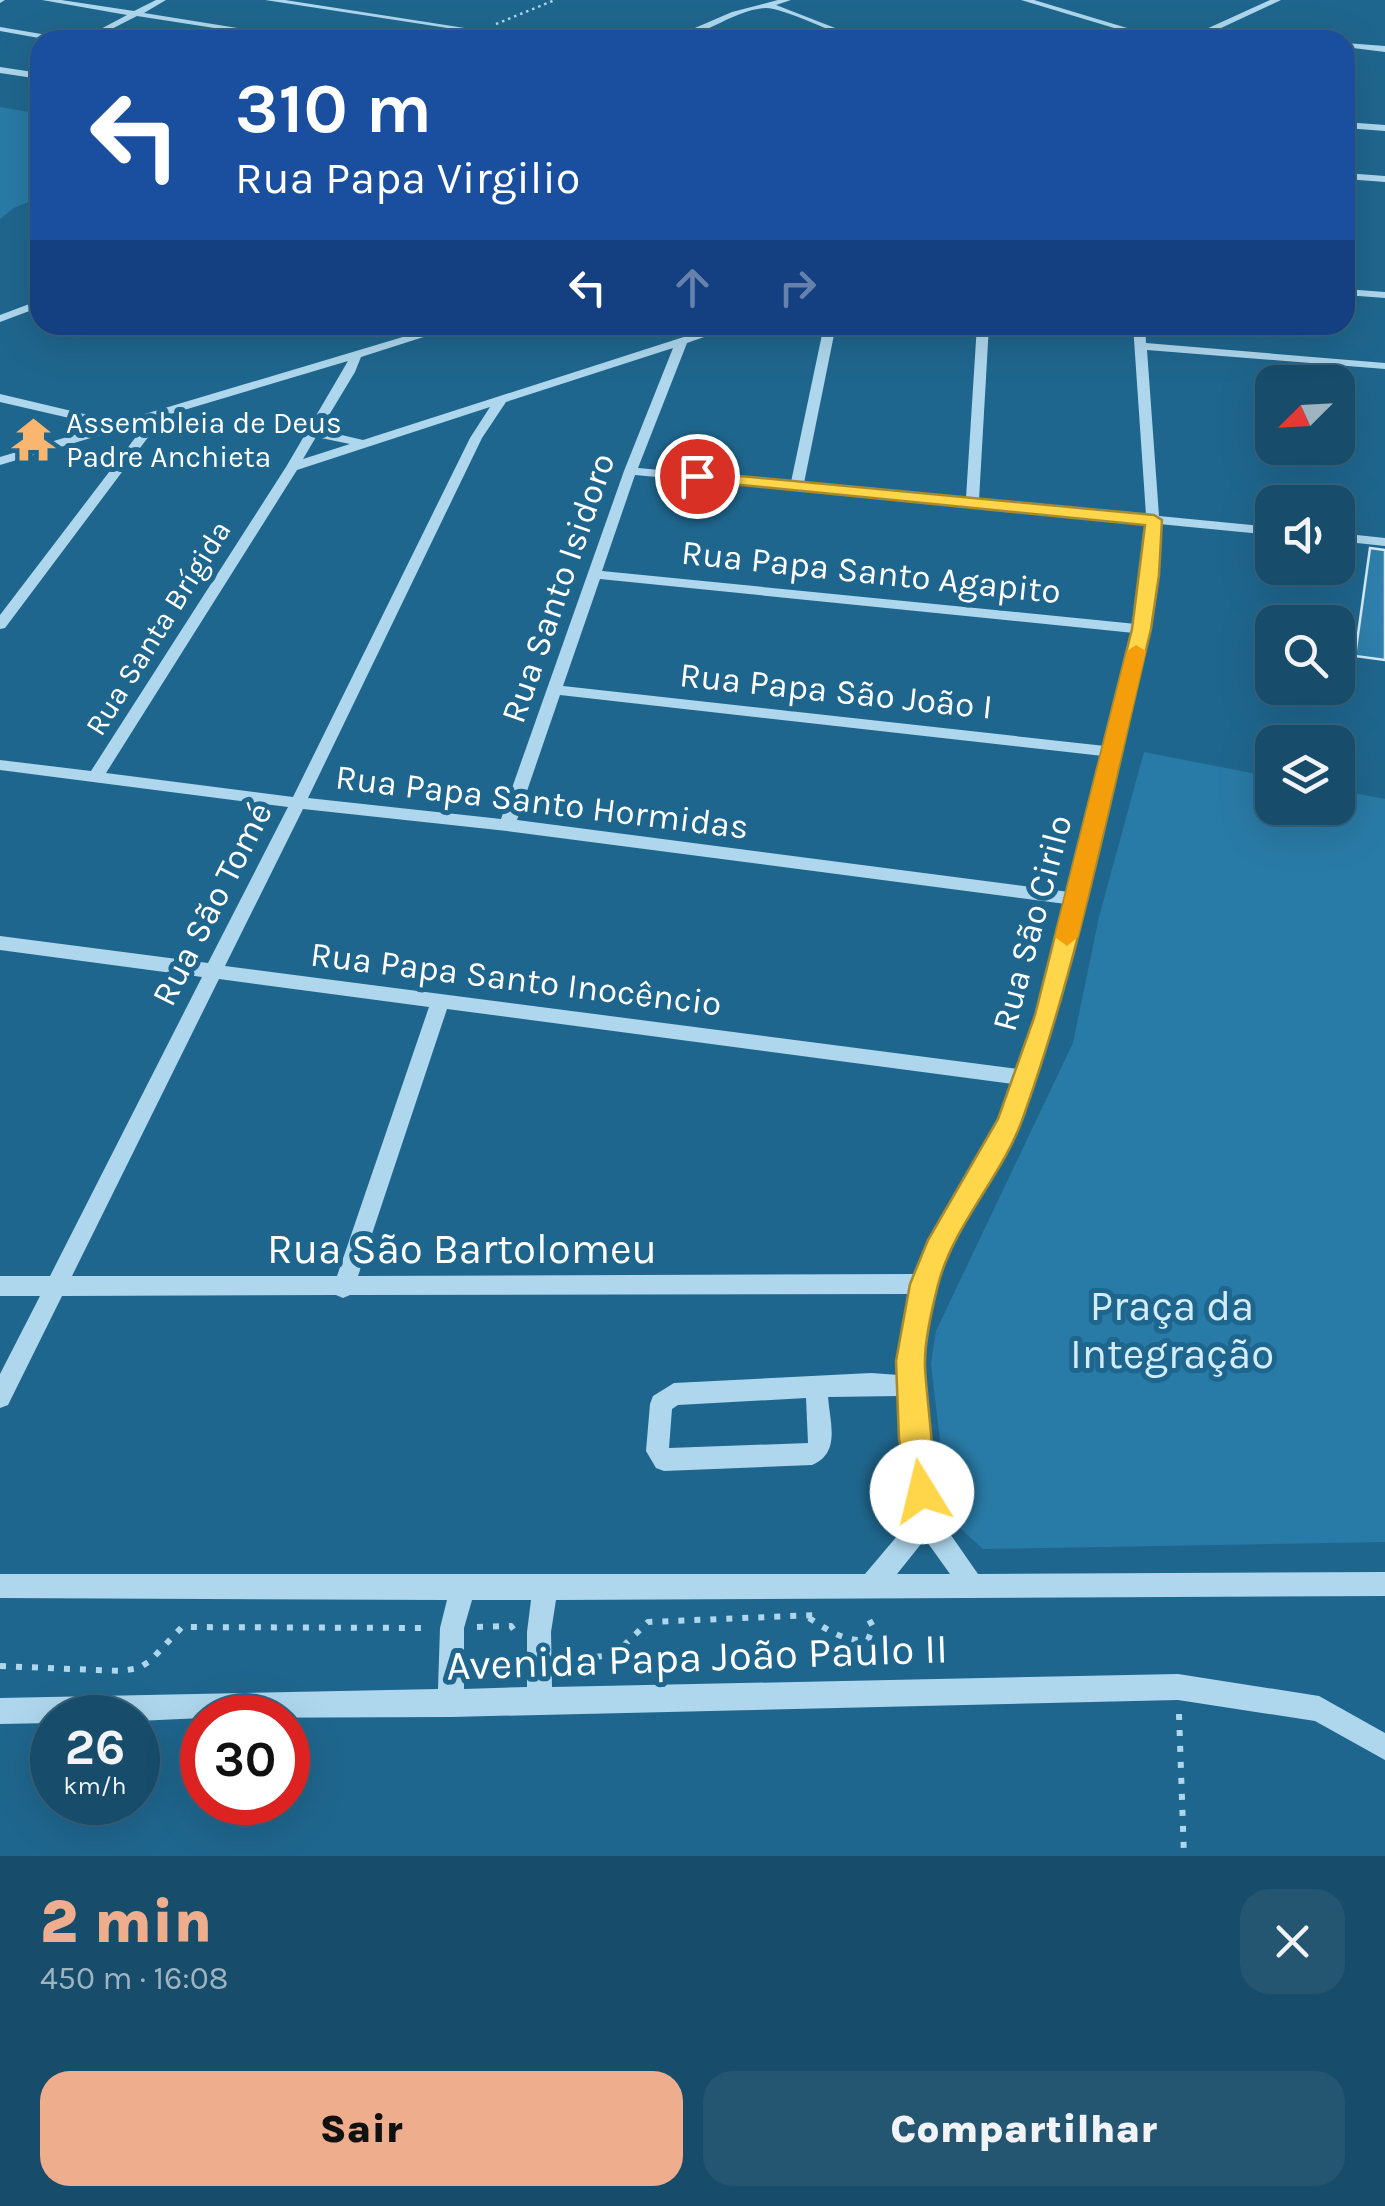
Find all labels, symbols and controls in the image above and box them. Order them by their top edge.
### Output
text: 310 m [235,68,432,150]
icon: left [70,70,200,200]
text: Rua Papa Virgilio [235,152,580,204]
icon: left [560,260,615,315]
icon: ahead [665,260,720,315]
icon: right [770,260,825,315]
north arrow [1255,365,1355,465]
map controls [1255,365,1355,825]
place label: Assembleia de Deus Padre Anchieta [66,405,342,475]
temple icon: Assembleia de Deus Padre Anchieta [9,416,57,464]
pin [655,434,740,519]
street label: Rua Santo Isidoro [493,448,623,728]
icon: arrive [670,449,725,504]
button: sound [1255,485,1355,585]
street label: Rua Santa Brígida [77,514,239,742]
street label: Rua Papa Santo Agapito [679,532,1063,612]
button: search [1255,605,1355,705]
street label: Rua Papa São João I [677,654,995,728]
button: layers [1255,725,1355,825]
street label: Rua Papa Santo Hormidas [333,756,751,848]
street label: Rua São Tomé [143,795,281,1013]
street label: Rua São Cirilo [983,810,1081,1036]
street label: Rua Papa Santo Inocêncio [308,933,724,1025]
street label: Rua São Bartolomeu [267,1224,657,1274]
park label: Praça da Integração [1070,1281,1274,1379]
position arrow [870,1440,974,1544]
street label: Avenida Papa João Paulo II [445,1623,949,1691]
speed limit sign: 30 [180,1695,310,1825]
text: 26 [65,1718,125,1777]
text: km/h [63,1771,127,1800]
text: 2 min [40,1887,212,1957]
button: close [1240,1889,1345,1994]
text: 450 m · 16:08 [40,1960,228,1997]
button: Sair [40,2071,683,2186]
button: Compartilhar [703,2071,1345,2186]

